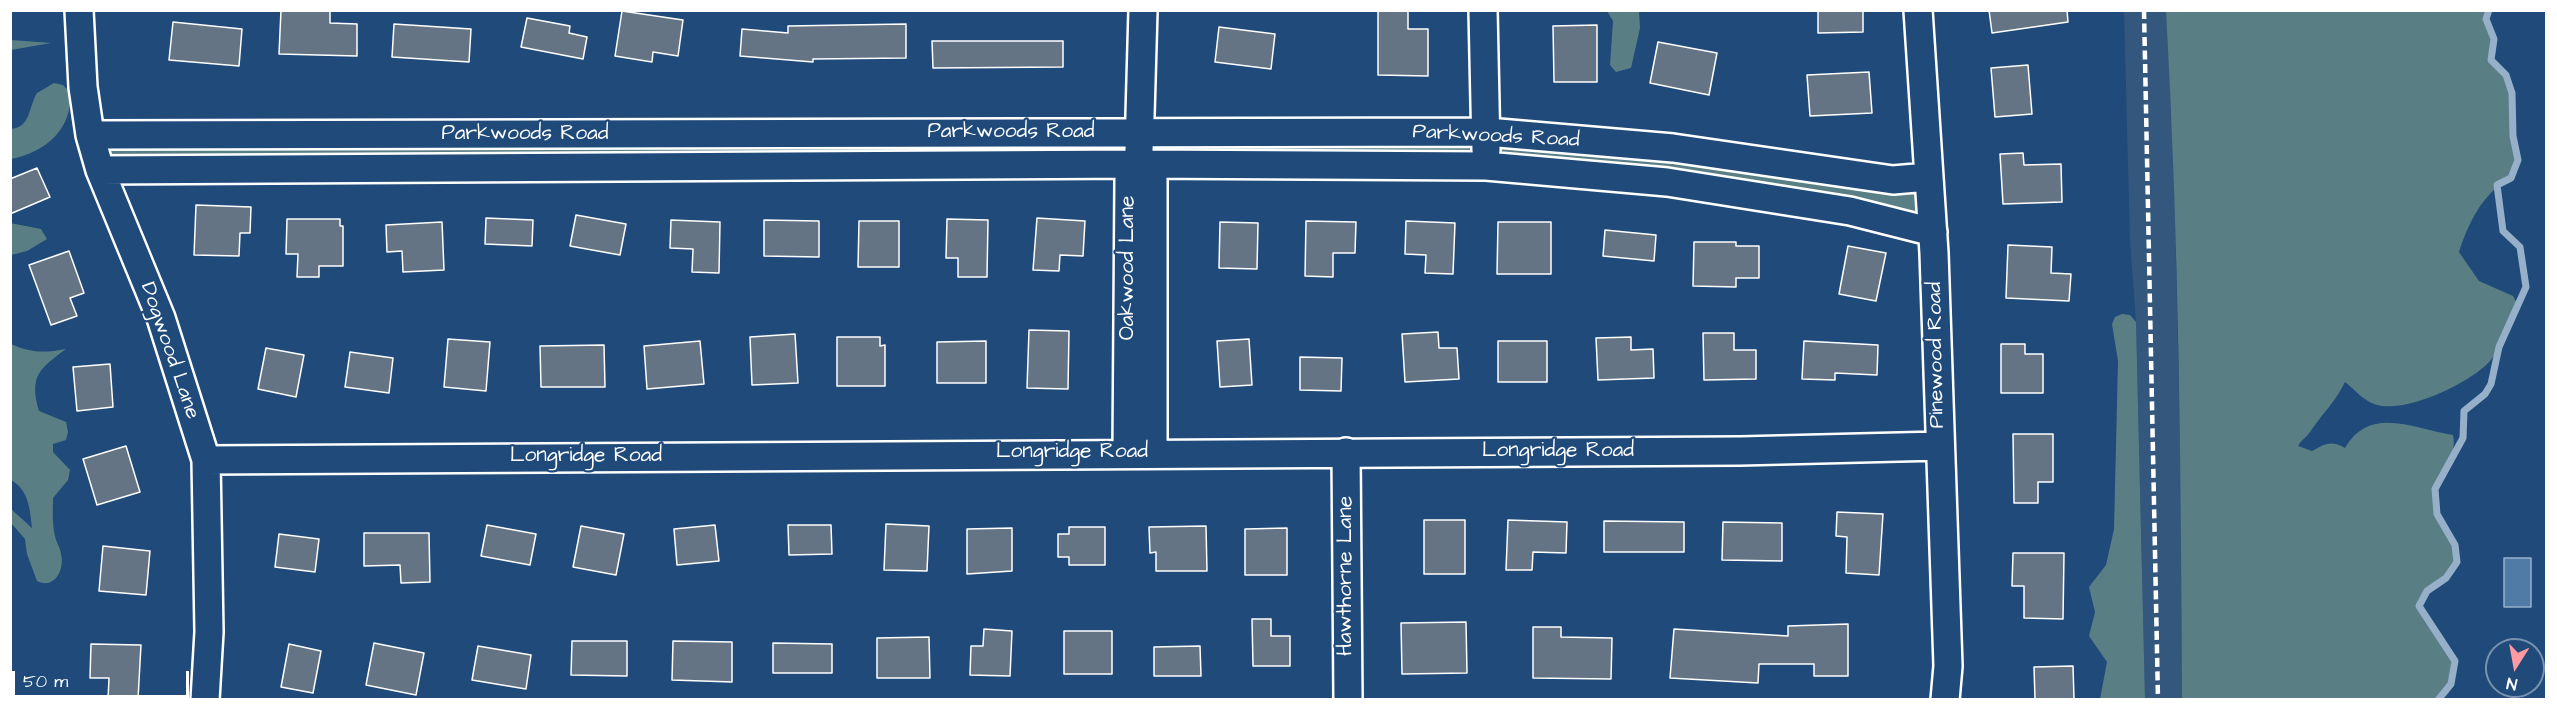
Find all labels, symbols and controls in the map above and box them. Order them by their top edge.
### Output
street label: Parkwoods Road [927,120,1095,146]
street label: Parkwoods Road [1412,120,1580,154]
street label: Parkwoods Road [441,122,609,148]
street label: Oakwood Lane [1116,196,1142,340]
street label: Dogwood Lane [134,279,204,423]
street label: Pinewood Road [1923,282,1951,428]
street label: Longridge Road [1482,439,1634,465]
street label: Longridge Road [996,440,1148,466]
street label: Longridge Road [510,444,662,470]
street label: Hawthorne Lane [1334,496,1360,656]
north arrow [2485,638,2545,698]
scale bar [15,659,192,697]
text: 50 m [23,669,68,694]
text: N [2505,672,2519,695]

